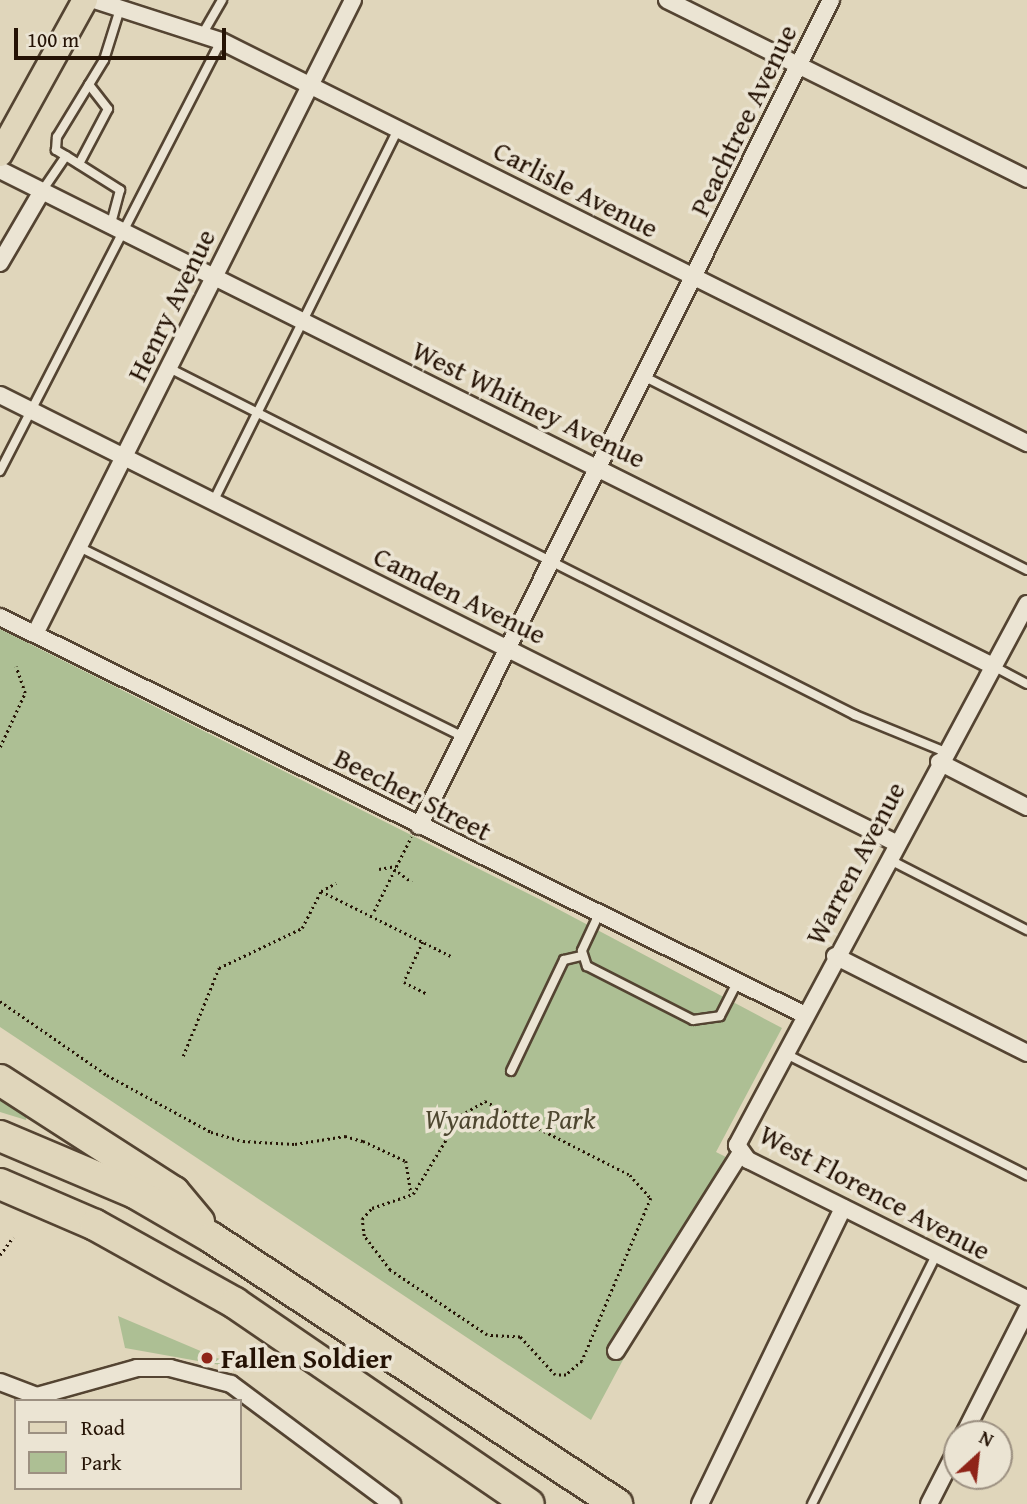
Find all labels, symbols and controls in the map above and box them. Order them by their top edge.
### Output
scale bar [18,14,229,58]
street label: Peachtree Avenue [682,19,804,221]
text: 100 m [27,24,79,55]
street label: Carlisle Avenue [488,133,664,245]
street label: Henry Avenue [120,223,222,387]
street label: West Whitney Avenue [407,333,651,475]
street label: Camden Avenue [368,539,552,651]
street label: Beecher Street [329,740,497,848]
street label: Warren Avenue [798,776,912,950]
park label: Wyandotte Park [424,1102,596,1136]
street label: West Florence Avenue [754,1117,996,1267]
place label: Fallen Soldier [221,1341,392,1375]
marker: Fallen Soldier [199,1350,215,1366]
legend [14,1399,242,1490]
text: Road [81,1412,125,1443]
north arrow [943,1420,1013,1490]
text: N [975,1423,999,1453]
text: Park [81,1447,122,1478]

